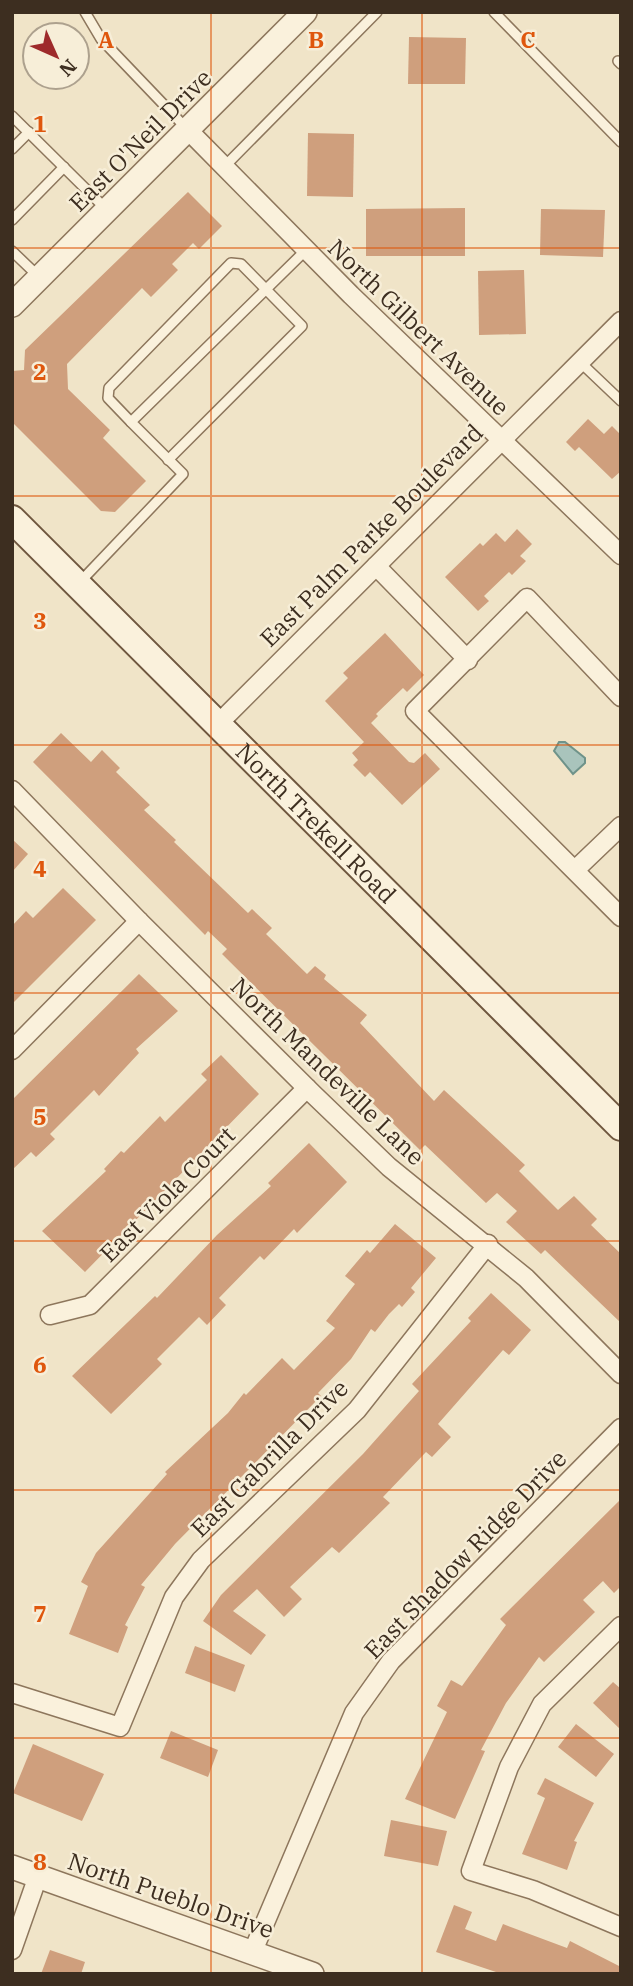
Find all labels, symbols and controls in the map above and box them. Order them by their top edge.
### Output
north arrow [21,21,91,91]
text: A [98,24,114,54]
text: B [308,24,324,54]
text: C [520,24,536,54]
street label: East O'Neil Drive [63,63,217,217]
text: 1 [33,108,47,138]
street label: North Gilbert Avenue [321,232,517,422]
text: 2 [33,356,47,386]
street label: East Palm Parke Boulevard [252,416,490,654]
text: 3 [33,605,47,635]
street label: North Trekell Road [229,736,404,910]
text: 4 [33,853,47,883]
street label: North Mandeville Lane [224,970,432,1172]
text: 5 [33,1101,47,1131]
street label: East Viola Court [92,1119,242,1269]
text: 6 [33,1349,47,1379]
street label: East Gabrilla Drive [183,1372,355,1544]
street label: East Shadow Ridge Drive [357,1443,573,1665]
text: 7 [33,1598,47,1628]
street label: North Pueblo Drive [64,1845,278,1945]
text: 8 [33,1846,47,1876]

